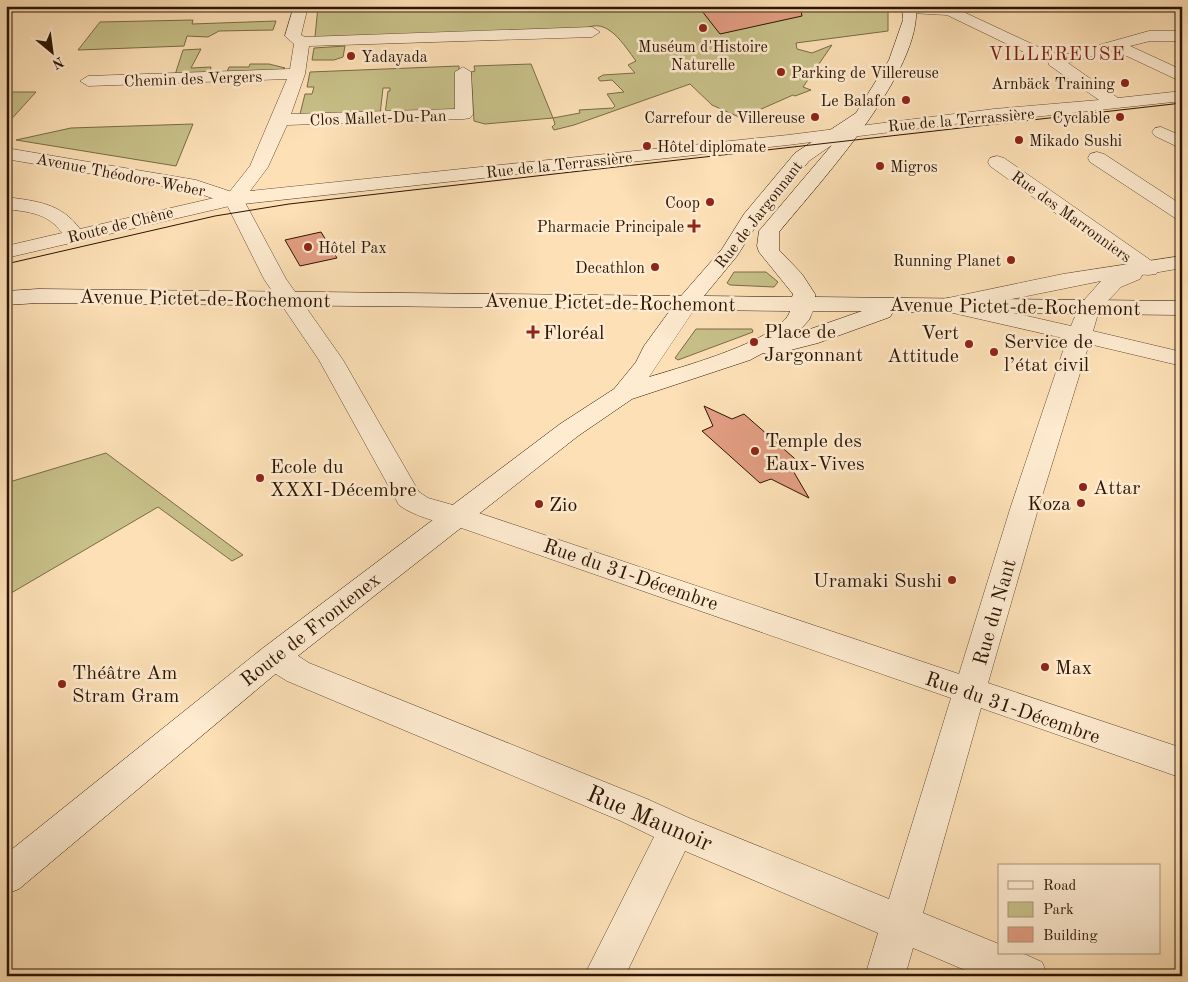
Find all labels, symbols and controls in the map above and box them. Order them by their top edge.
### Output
marker: Muséum d'Histoire Naturelle [697,22,709,34]
north arrow [28,28,78,78]
place label: Muséum d'Histoire Naturelle [638,40,768,74]
district label: VILLEREUSE [988,46,1126,65]
marker: Yadayada [345,50,357,62]
place label: Yadayada [361,50,428,66]
text: N [49,54,66,71]
marker: Parking de Villereuse [775,66,787,78]
place label: Parking de Villereuse [791,66,939,82]
street label: Chemin des Vergers [124,70,263,90]
place label: Arnbäck Training [991,77,1115,93]
marker: Arnbäck Training [1119,77,1131,89]
place label: Le Balafon [820,94,896,110]
marker: Le Balafon [900,94,912,106]
street label: Rue de la Terrassière [887,107,1035,135]
street label: Clos Mallet-Du-Pan [309,109,447,129]
place label: Carrefour de Villereuse [644,111,805,127]
marker: Carrefour de Villereuse [809,111,821,123]
place label: Cyclable [1052,111,1110,127]
marker: Cyclable [1114,111,1126,123]
marker: Mikado Sushi [1013,134,1025,146]
place label: Mikado Sushi [1029,134,1122,150]
marker: Hôtel diplomate [641,140,653,152]
place label: Hôtel diplomate [657,140,766,156]
street label: Rue de la Terrassière [485,150,633,182]
street label: Avenue Théodore-Weber [35,152,207,200]
street label: Rue de Jargonnant [713,158,806,272]
marker: Migros [874,160,886,172]
place label: Migros [890,160,938,176]
street label: Rue des Marronniers [1008,169,1134,266]
place label: Coop [665,196,700,212]
marker: Coop [704,196,716,208]
street label: Route de Chêne [66,205,175,247]
place label: Pharmacie Principale [537,220,684,236]
marker: Pharmacie Principale [688,220,700,232]
marker: Hôtel Pax [302,241,314,253]
place label: Hôtel Pax [318,241,387,257]
place label: Running Planet [893,254,1001,270]
marker: Running Planet [1005,254,1017,266]
place label: Decathlon [575,261,645,277]
marker: Decathlon [649,261,661,273]
street label: Avenue Pictet-de-Rochemont [79,288,331,312]
street label: Avenue Pictet-de-Rochemont [484,292,736,316]
street label: Avenue Pictet-de-Rochemont [889,296,1141,320]
place label: Place de Jargonnant [764,323,863,366]
place label: Floréal [543,324,605,344]
place label: Vert Attitude [887,324,959,367]
marker: Floréal [527,326,539,338]
place label: Service de l’état civil [1004,333,1093,376]
marker: Place de Jargonnant [748,336,760,348]
marker: Vert Attitude [963,338,975,350]
marker: Service de l’état civil [988,346,1000,358]
place label: Temple des Eaux-Vives [765,432,865,475]
marker: Temple des Eaux-Vives [749,445,761,457]
place label: Ecole du XXXI-Décembre [270,458,417,501]
marker: Ecole du XXXI-Décembre [254,472,266,484]
place label: Attar [1093,479,1140,499]
marker: Attar [1077,481,1089,493]
place label: Koza [1027,495,1071,515]
place label: Zio [549,496,577,516]
marker: Koza [1075,497,1087,509]
marker: Zio [533,498,545,510]
street label: Rue du 31-Décembre [540,537,720,615]
street label: Rue du Nant [971,557,1021,668]
street label: Route de Frontenex [238,570,385,691]
place label: Uramaki Sushi [813,572,942,592]
marker: Uramaki Sushi [946,574,958,586]
place label: Max [1055,659,1092,679]
marker: Max [1039,661,1051,673]
place label: Théâtre Am Stram Gram [72,664,179,707]
street label: Rue du 31-Décembre [922,670,1102,748]
marker: Théâtre Am Stram Gram [56,678,68,690]
street label: Rue Maunoir [583,783,716,857]
legend [998,864,1160,954]
text: Road [1043,879,1077,894]
text: Park [1043,903,1074,918]
text: Building [1043,929,1098,944]

